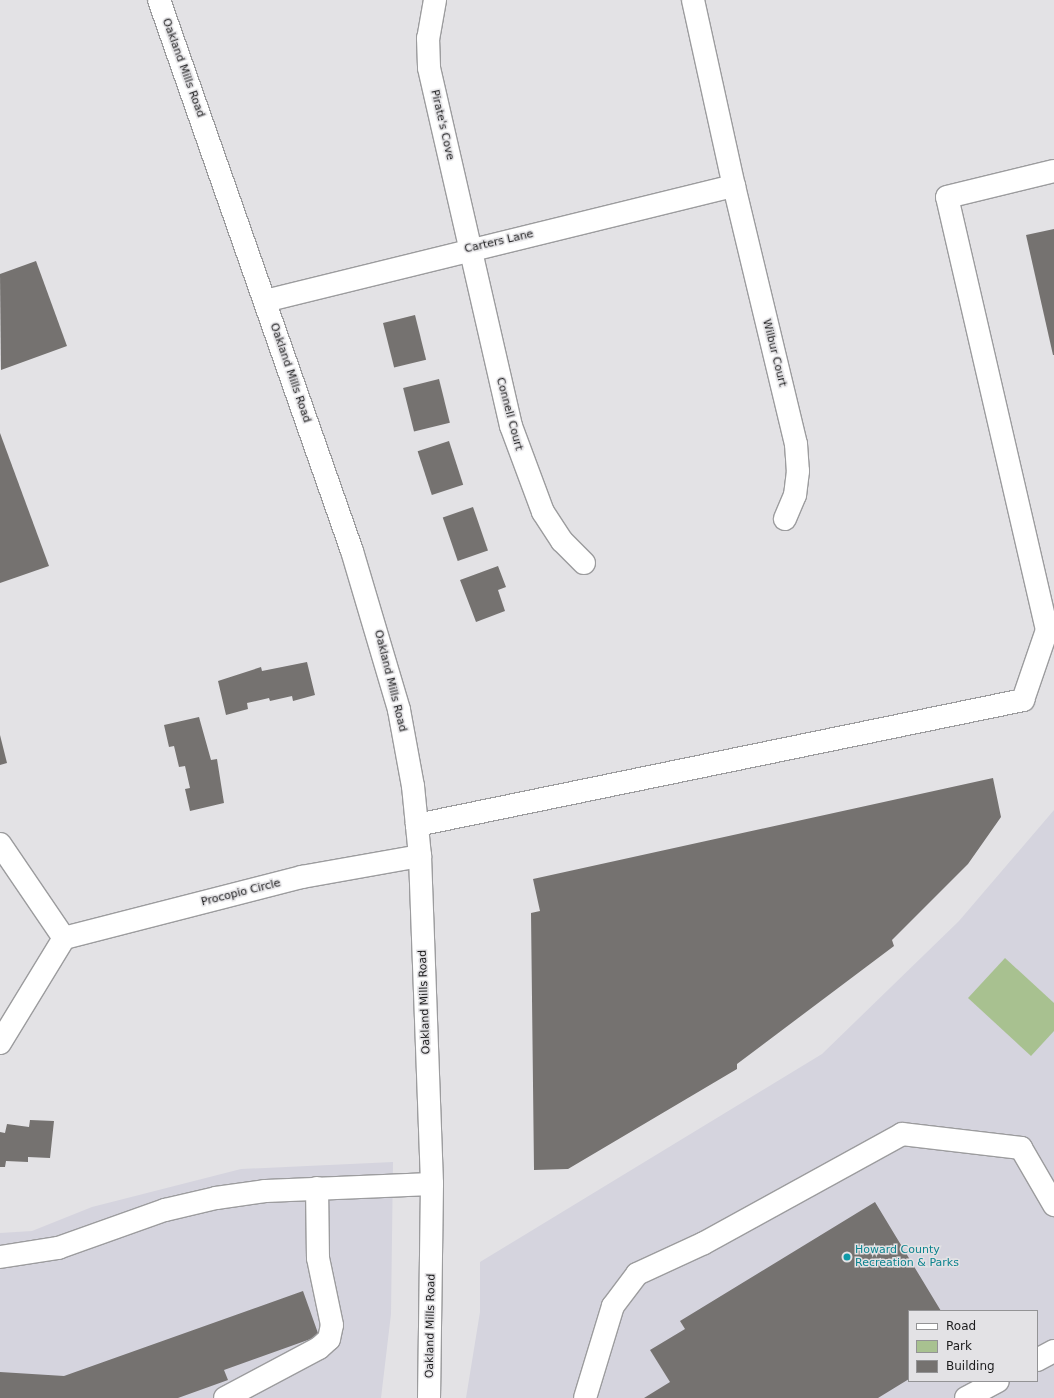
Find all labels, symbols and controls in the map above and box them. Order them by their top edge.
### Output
street label: Oakland Mills Road [159,17,207,119]
street label: Pirate's Cove [428,89,456,161]
street label: Carters Lane [463,228,535,256]
street label: Wilbur Court [759,318,789,388]
street label: Oakland Mills Road [267,321,313,425]
street label: Connell Court [493,376,525,452]
street label: Oakland Mills Road [371,629,409,733]
street label: Procopio Circle [200,877,282,909]
street label: Oakland Mills Road [417,950,433,1054]
place label: Howard County Recreation & Parks [855,1244,959,1270]
marker: Howard County Recreation & Parks [842,1252,852,1262]
street label: Oakland Mills Road [423,1274,439,1378]
legend [908,1310,1038,1382]
text: Road [946,1319,976,1333]
text: Park [946,1339,972,1353]
text: Building [946,1359,995,1373]

